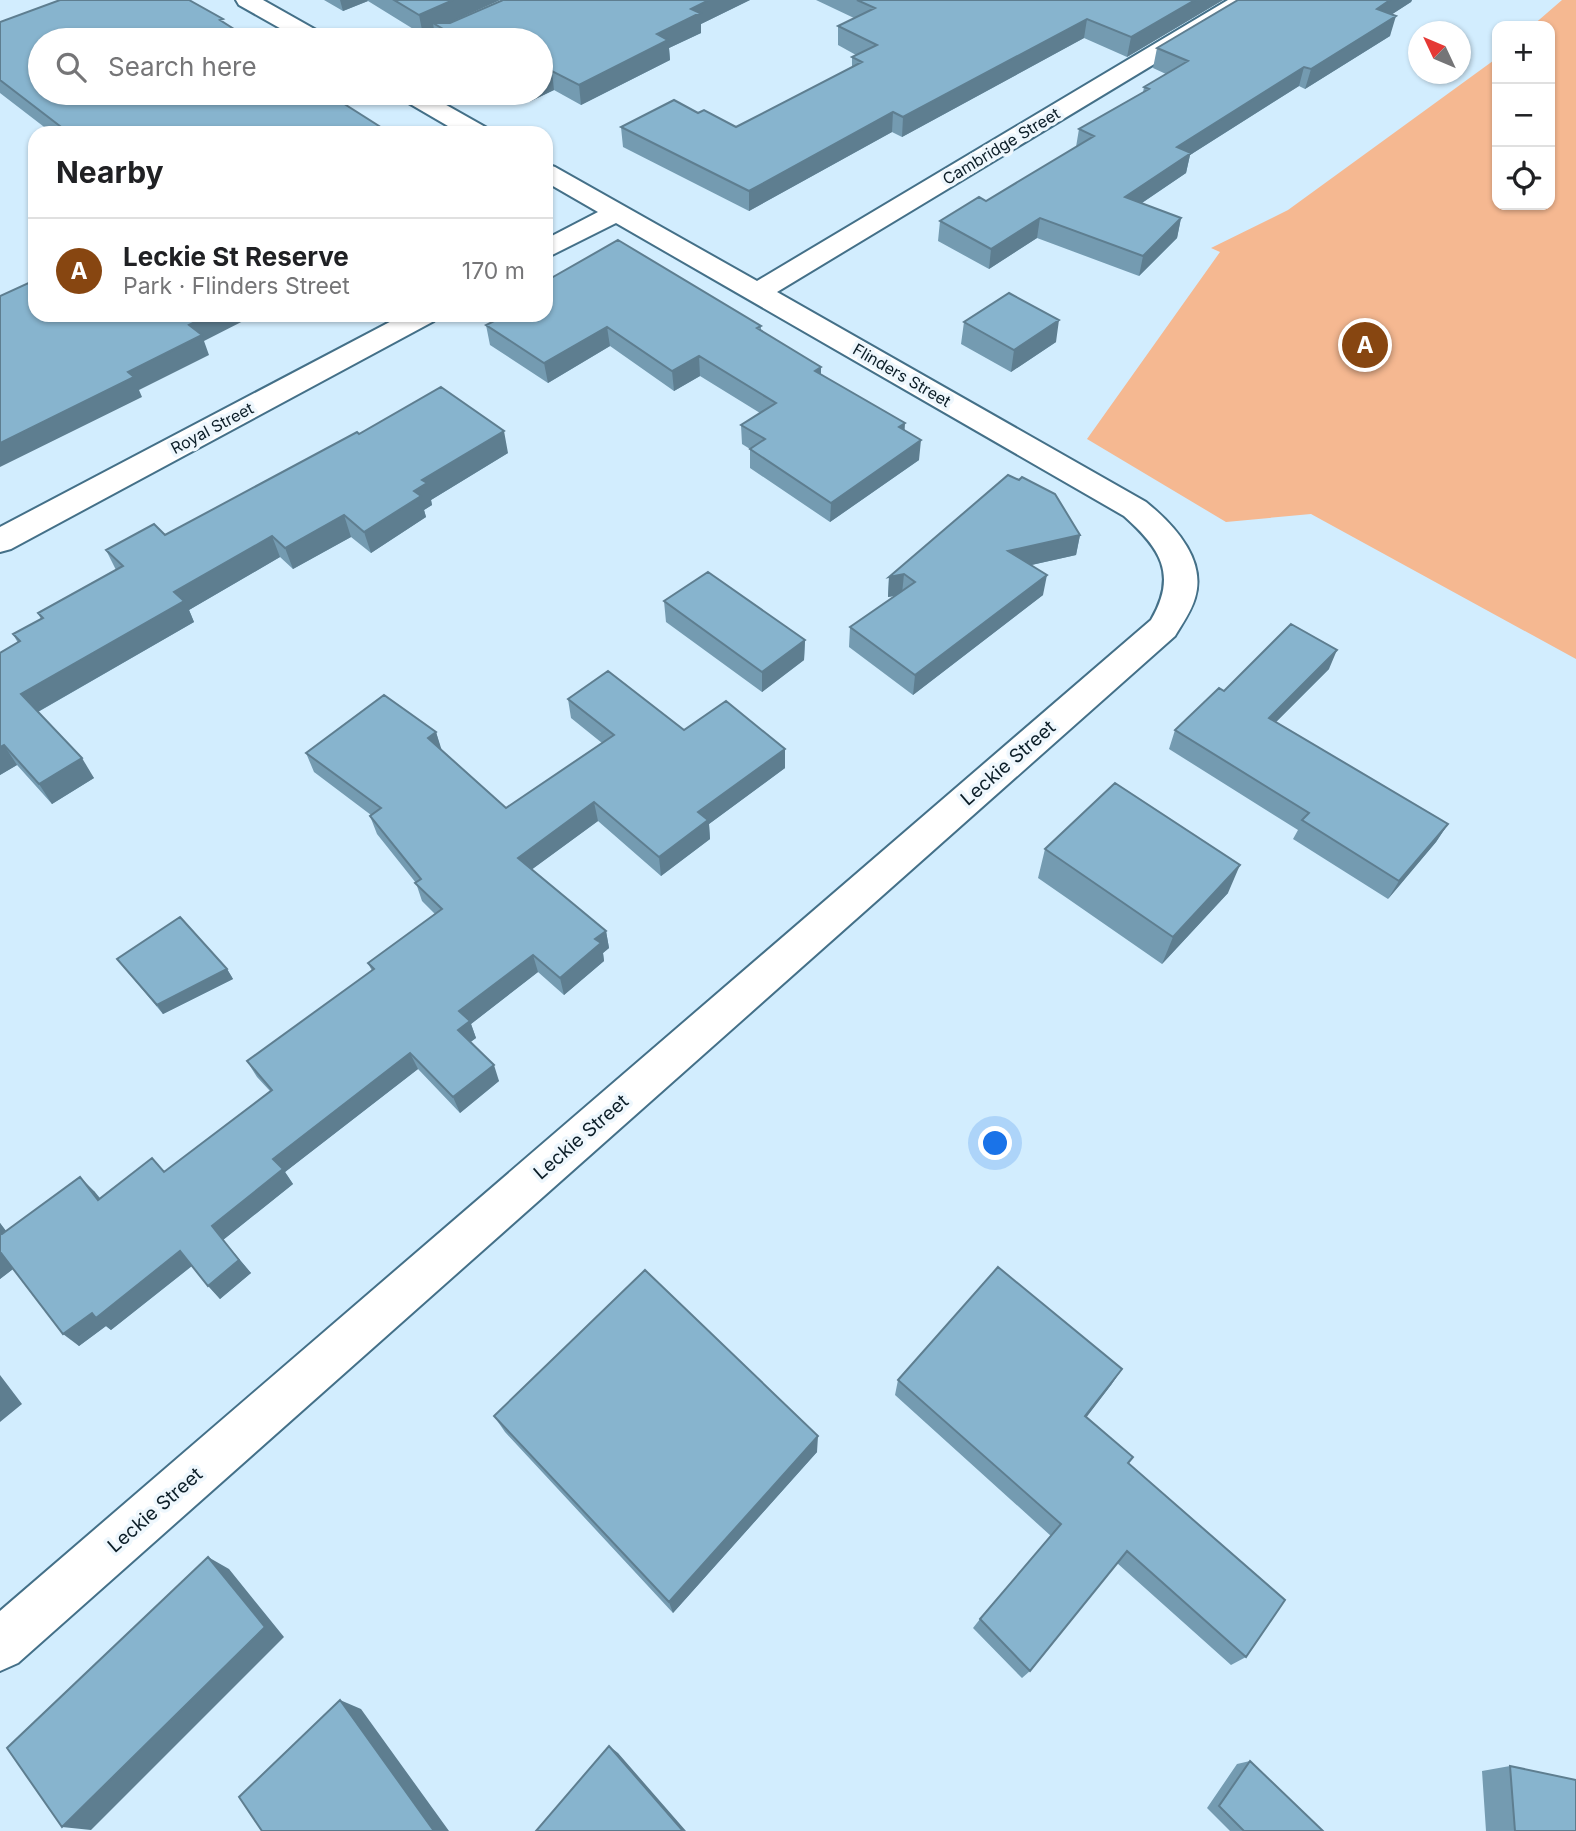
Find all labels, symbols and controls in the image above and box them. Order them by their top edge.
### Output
north arrow [1408,21,1471,84]
map controls [1492,21,1555,210]
button: + [1492,21,1555,84]
search box [28,28,553,105]
icon: search [52,48,90,86]
text: Search here [108,51,257,82]
button: − [1492,84,1555,147]
street label: Cambridge Street [939,103,1063,189]
button: locate [1492,147,1555,210]
text: Nearby [56,154,164,190]
text: Leckie St Reserve [123,241,349,272]
text: A [70,257,88,285]
text: 170 m [462,257,525,285]
text: Park · Flinders Street [123,272,350,300]
pin: A [1342,319,1388,371]
street label: Flinders Street [849,339,955,411]
street label: Royal Street [167,398,257,458]
street label: Leckie Street [956,716,1060,810]
street label: Leckie Street [529,1090,633,1184]
your location [978,1126,1012,1160]
street label: Leckie Street [103,1463,207,1557]

